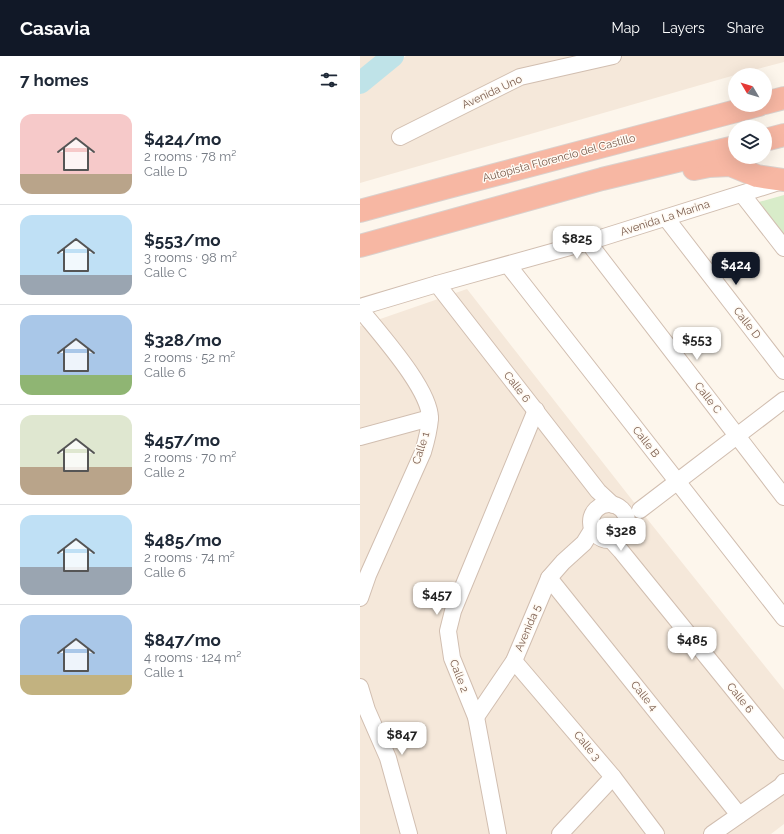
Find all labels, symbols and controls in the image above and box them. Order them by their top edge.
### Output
text: Casavia [20,17,90,39]
text: Map [612,20,640,36]
text: Layers [662,20,705,36]
text: Share [727,20,764,36]
north arrow [728,68,772,112]
map controls [728,68,772,164]
icon: filters [318,69,340,91]
text: 7 homes [20,70,89,90]
street label: Avenida Uno [460,72,525,112]
button: layers [728,120,772,164]
text: $424/mo [144,129,221,149]
icon: home [52,130,100,178]
street label: Autopista Florencio del Castillo [481,131,637,185]
text: 2 rooms · 78 m² [144,149,236,164]
text: Calle D [144,164,187,179]
street label: Avenida La Marina [619,197,711,239]
pin: $825 [553,226,601,260]
text: $553/mo [144,230,221,250]
icon: home [52,231,100,279]
text: $825 [562,231,592,246]
text: 3 rooms · 98 m² [144,250,237,265]
pin: $424 [712,252,760,286]
text: $424 [721,257,751,272]
text: Calle C [144,265,187,280]
street label: Calle D [731,305,763,342]
pin: $553 [673,327,721,361]
text: $328/mo [144,330,221,350]
icon: home [52,331,100,379]
text: $553 [682,332,712,347]
text: 2 rooms · 52 m² [144,350,235,365]
text: Calle 6 [144,365,186,380]
street label: Calle 6 [501,369,533,405]
street label: Calle C [692,380,725,417]
street label: Calle B [630,424,662,460]
text: $457/mo [144,430,220,450]
street label: Calle 1 [410,430,432,466]
icon: home [52,431,100,479]
text: 2 rooms · 70 m² [144,450,236,465]
text: Calle 2 [144,465,185,480]
pin: $328 [597,518,645,552]
text: $328 [606,523,636,538]
text: $485/mo [144,530,222,550]
icon: home [52,531,100,579]
text: 2 rooms · 74 m² [144,550,235,565]
text: Calle 6 [144,565,186,580]
pin: $457 [413,582,461,616]
text: $457 [422,587,452,602]
street label: Avenida 5 [512,603,544,653]
pin: $485 [668,627,716,661]
text: $847/mo [144,630,221,650]
icon: home [52,631,100,679]
text: $485 [677,632,707,647]
text: 4 rooms · 124 m² [144,650,241,665]
street label: Calle 2 [447,658,471,695]
text: Calle 1 [144,665,184,680]
street label: Calle 4 [628,678,660,714]
street label: Calle 6 [724,680,756,716]
pin: $847 [378,722,426,756]
text: $847 [387,727,417,742]
street label: Calle 3 [571,729,603,764]

